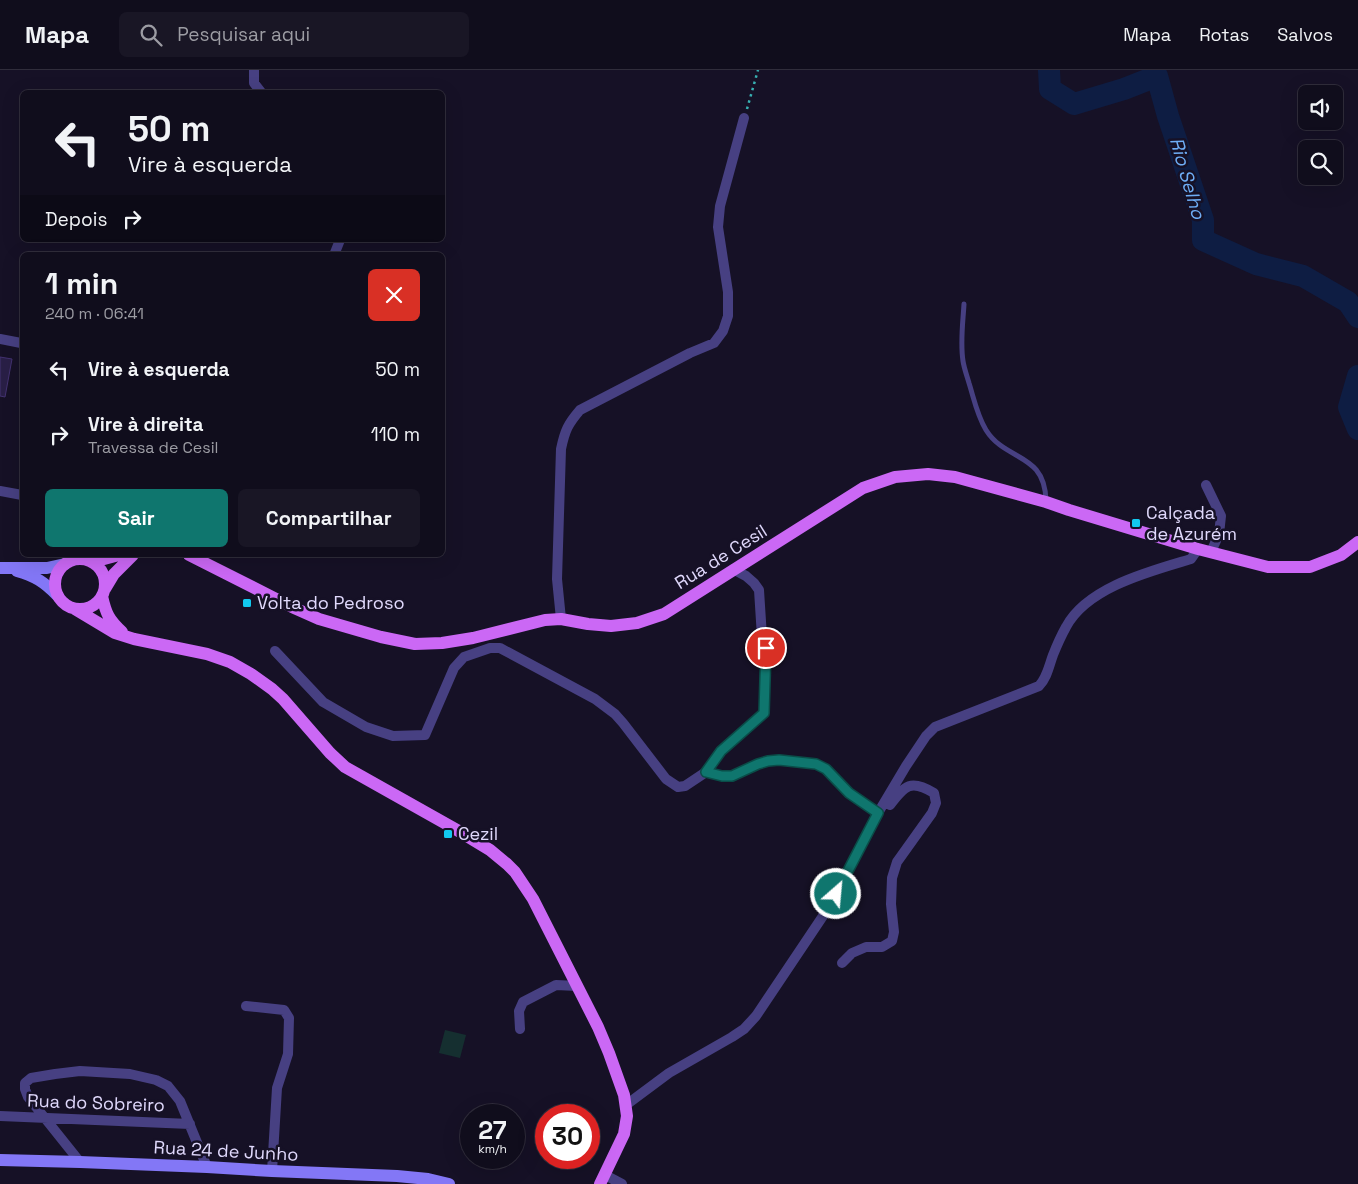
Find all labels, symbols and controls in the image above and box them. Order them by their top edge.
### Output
search box [119,12,469,57]
text: Mapa [25,19,89,50]
icon: search [137,21,165,49]
text: Pesquisar aqui [177,22,310,47]
text: Mapa [1123,23,1171,46]
text: Rotas [1199,23,1249,46]
text: Salvos [1277,23,1333,46]
map controls [1298,85,1343,185]
button: sound [1298,85,1343,130]
text: 50 m [128,107,210,151]
icon: left [45,110,110,175]
water label: Rio Selho [1164,134,1211,223]
button: search [1298,140,1343,185]
text: Vire à esquerda [128,150,292,178]
icon: right [118,205,146,233]
text: Depois [45,207,108,232]
text: 1 min [45,264,118,303]
button: close [368,269,420,321]
text: 240 m · 06:41 [45,303,144,324]
icon: left [45,356,73,384]
text: Vire à esquerda [88,357,230,382]
text: 50 m [375,357,420,382]
text: Vire à direita [88,412,204,437]
icon: right [45,421,73,449]
text: 110 m [371,422,420,447]
text: Travessa de Cesil [88,437,219,458]
button: Sair [45,489,228,547]
button: Compartilhar [238,489,420,547]
place label: Calçada de Azurém [1146,501,1237,545]
marker: Calçada de Azurém [1130,517,1142,529]
street label: Rua de Cesil [670,519,771,594]
place label: Volta do Pedroso [257,591,405,614]
marker: Volta do Pedroso [241,597,253,609]
pin [745,627,787,669]
icon: arrive [752,634,780,662]
place label: Cezil [458,822,498,845]
marker: Cezil [442,828,454,840]
position arrow [809,867,861,919]
street label: Rua do Sobreiro [27,1089,165,1116]
speed limit sign: 30 [535,1104,600,1169]
text: 27 [478,1114,507,1146]
street label: Rua 24 de Junho [153,1135,299,1166]
text: km/h [478,1141,507,1157]

